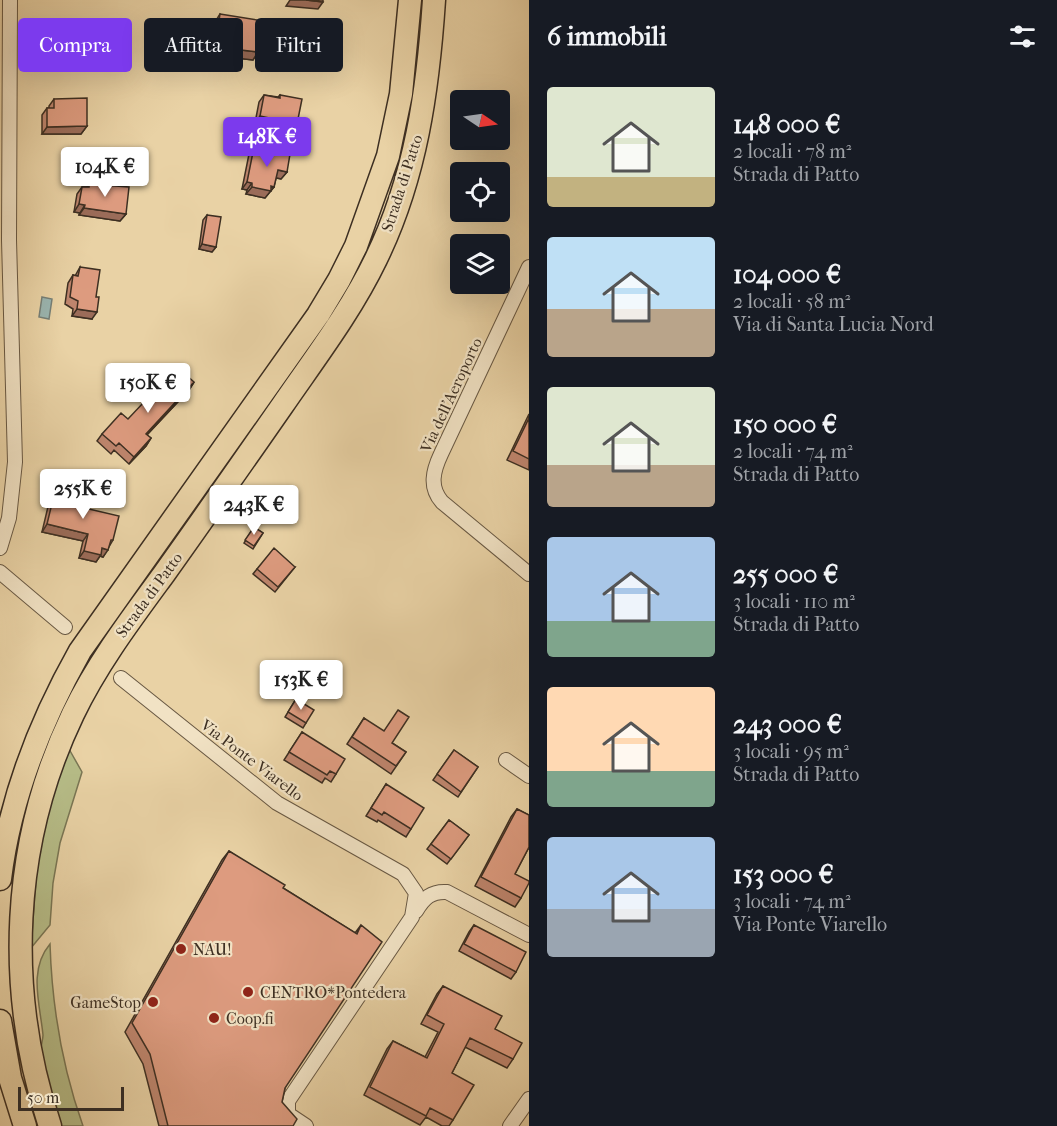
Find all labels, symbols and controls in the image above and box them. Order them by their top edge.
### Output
chip: Compra [18,18,132,72]
chip: Affitta [144,18,243,72]
chip: Filtri [255,18,343,72]
icon: filters [1006,20,1039,53]
text: 6 immobili [547,21,667,52]
north arrow [450,90,510,150]
map controls [450,90,510,294]
text: 148 000 € [733,109,840,140]
icon: home [595,111,667,183]
pin: 148K € [218,117,316,168]
text: 148K € [237,125,297,148]
street label: Strada di Patto [377,132,427,234]
text: 2 locali · 78 m² [733,140,851,163]
pin: 104K € [56,147,154,198]
text: 104K € [75,155,135,178]
button: locate [450,162,510,222]
text: Strada di Patto [733,163,859,186]
button: layers [450,234,510,294]
text: 104 000 € [733,259,841,290]
icon: home [595,261,667,333]
text: 2 locali · 58 m² [733,290,850,313]
text: Via di Santa Lucia Nord [733,313,934,336]
street label: Via dell'Aeroporto [416,335,486,456]
pin: 150K € [99,363,197,414]
text: 150K € [119,371,177,394]
text: 150 000 € [733,409,837,440]
icon: home [595,411,667,483]
text: 2 locali · 74 m² [733,440,853,463]
text: Strada di Patto [733,463,859,486]
pin: 255K € [34,469,132,520]
text: 255K € [54,477,112,500]
pin: 243K € [205,485,303,536]
text: 243K € [223,493,285,516]
street label: Strada di Patto [112,549,186,641]
text: 255 000 € [733,559,838,590]
icon: home [595,561,667,633]
text: 3 locali · 110 m² [733,590,855,613]
text: Strada di Patto [733,613,859,636]
pin: 153K € [252,660,350,711]
text: 153K € [274,668,328,691]
text: 243 000 € [733,709,842,740]
icon: home [595,711,667,783]
street label: Via Ponte Viarello [196,715,307,805]
text: 3 locali · 95 m² [733,740,849,763]
text: Strada di Patto [733,763,859,786]
text: 153 000 € [733,859,834,890]
icon: home [595,861,667,933]
text: 3 locali · 74 m² [733,890,851,913]
text: Via Ponte Viarello [733,913,887,936]
place label: NAU! [193,940,232,959]
marker: NAU! [174,942,188,956]
place label: CENTRO*Pontedera [260,983,407,1002]
marker: CENTRO*Pontedera [241,985,255,999]
place label: GameStop [70,993,141,1012]
marker: GameStop [146,995,160,1009]
place label: Coop.fi [226,1009,274,1028]
marker: Coop.fi [207,1011,221,1025]
scale bar [18,1084,124,1112]
text: 50 m [27,1088,59,1107]

